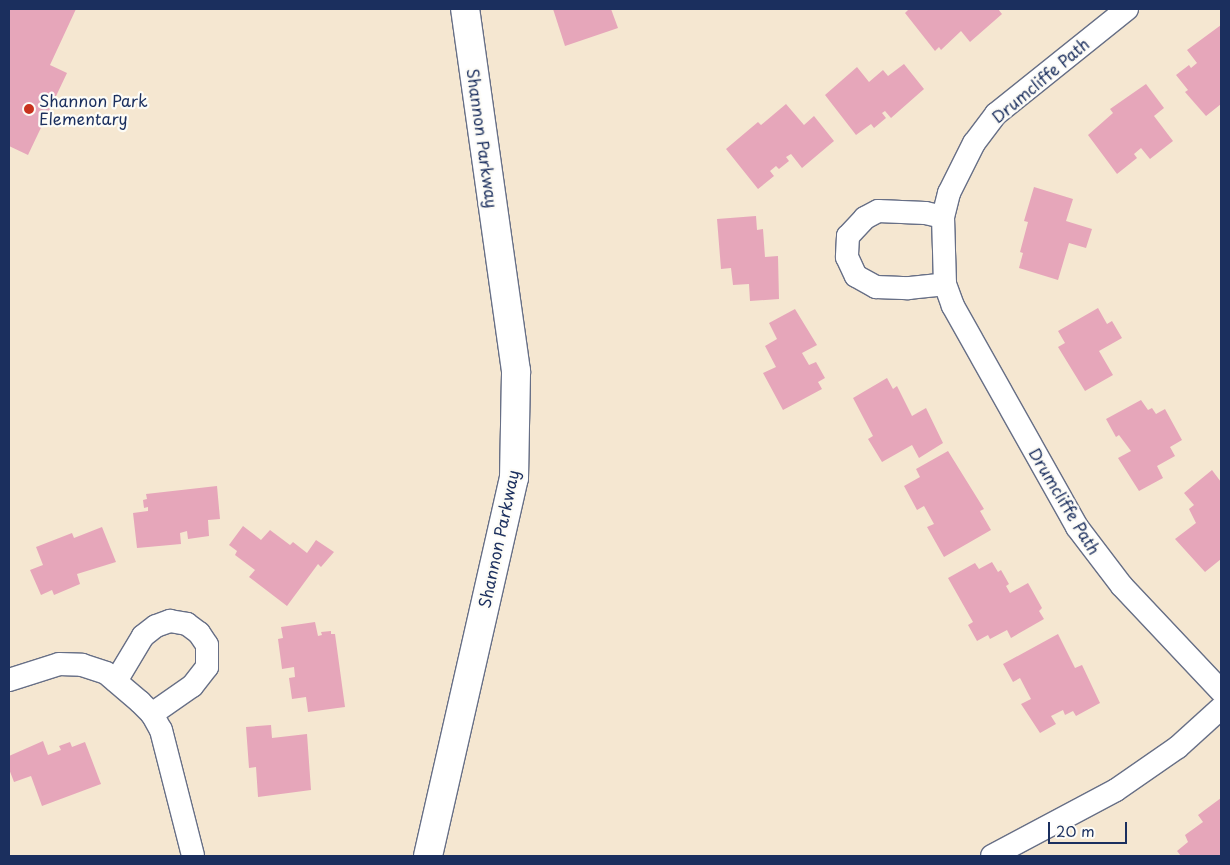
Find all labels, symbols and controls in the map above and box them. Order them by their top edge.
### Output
street label: Drumcliffe Path [987,34,1093,126]
street label: Shannon Parkway [464,67,502,209]
place label: Shannon Park Elementary [39,90,148,128]
marker: Shannon Park Elementary [23,103,35,115]
street label: Drumcliffe Path [1026,444,1104,558]
street label: Shannon Parkway [474,468,522,610]
scale bar [1050,812,1129,844]
text: 20 m [1056,819,1095,842]

